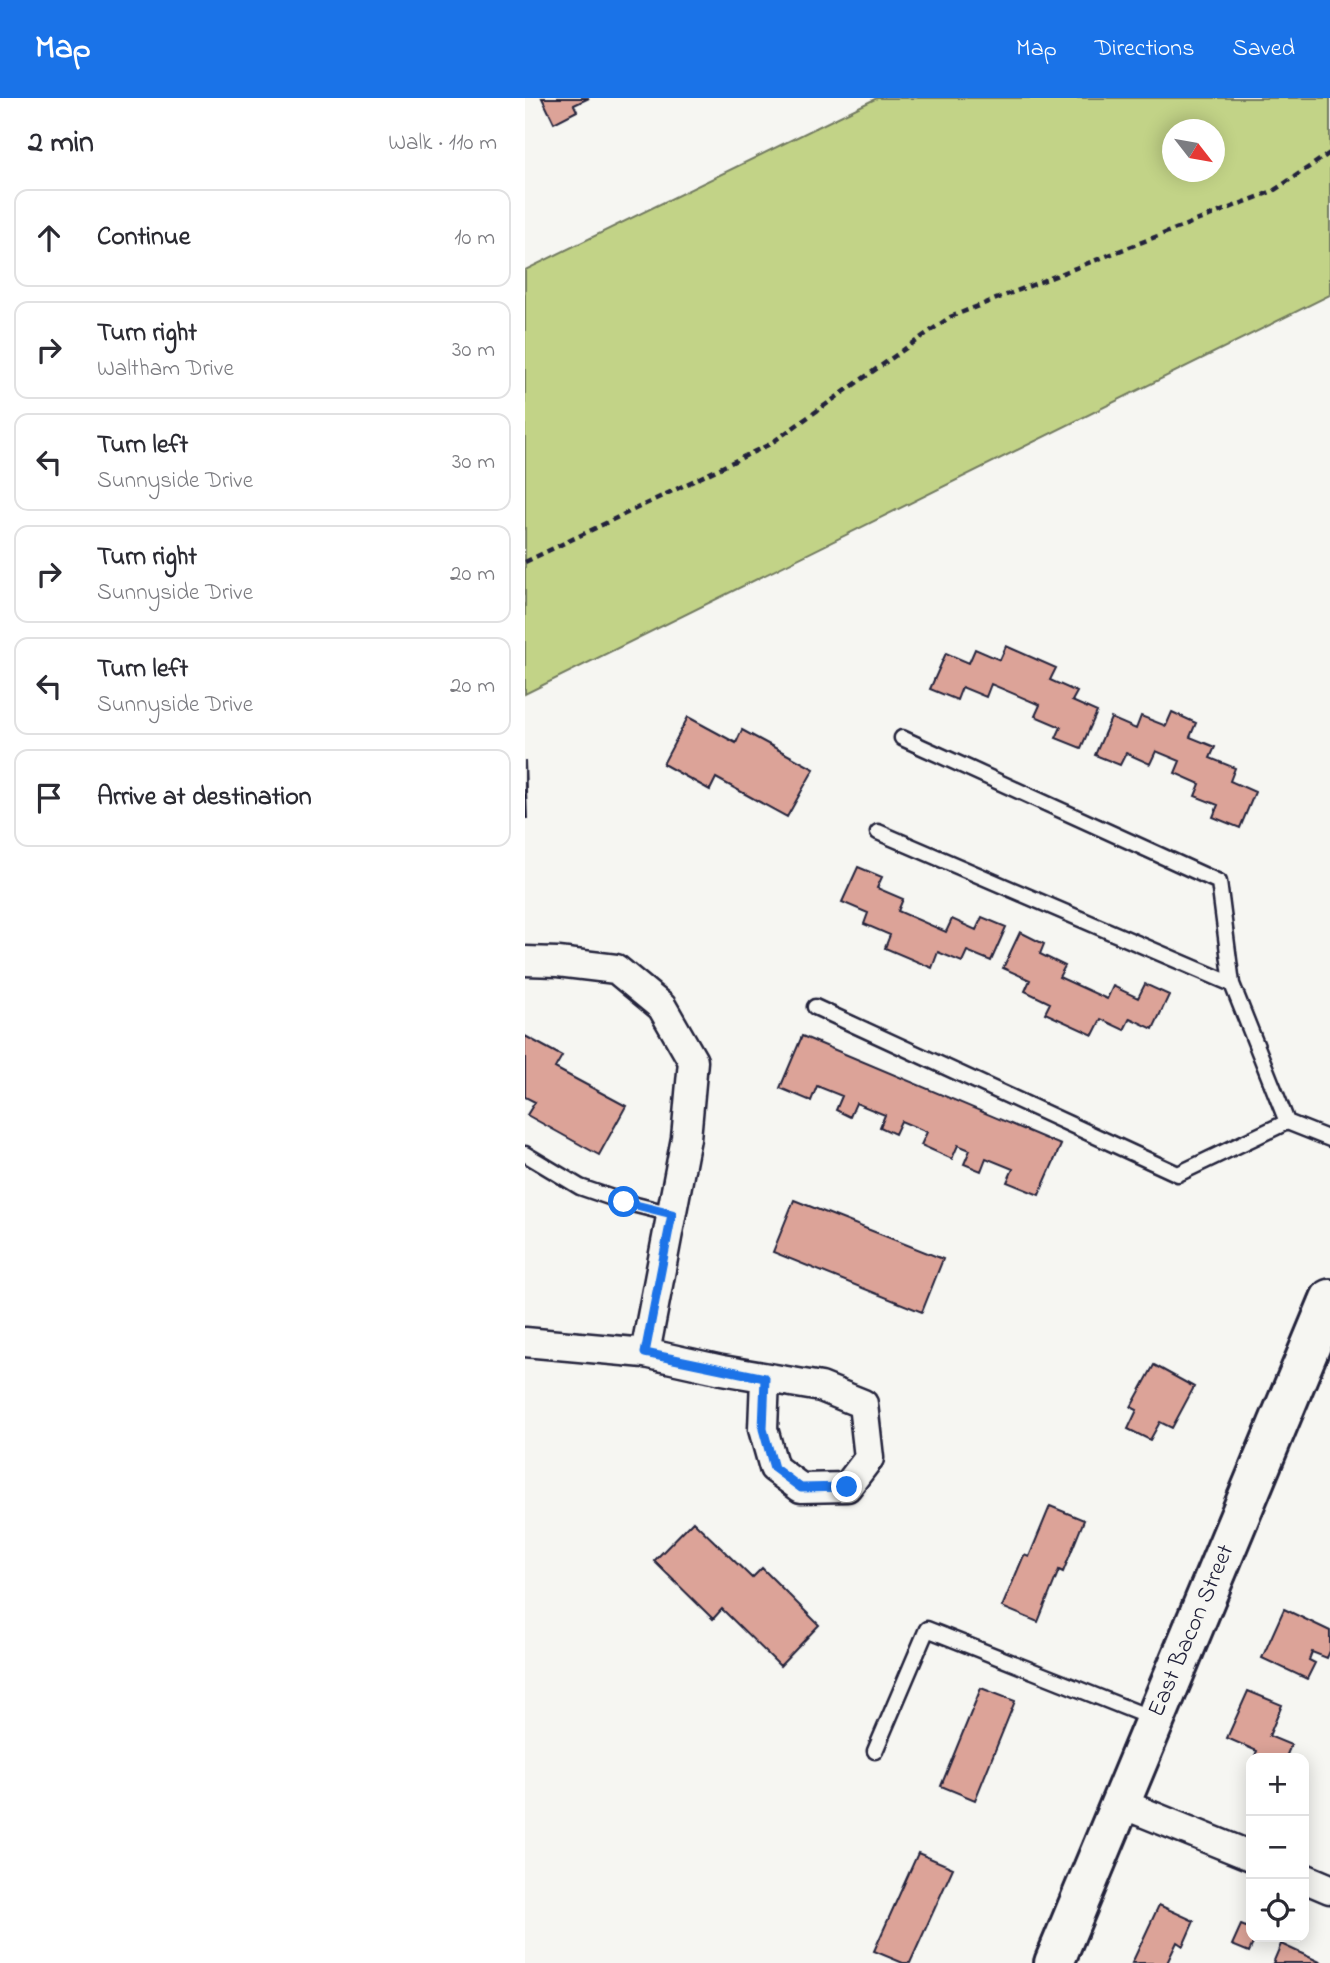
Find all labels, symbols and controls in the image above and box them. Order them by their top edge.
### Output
text: Map [35,25,91,73]
text: Map [1016,32,1057,67]
text: Directions [1095,32,1194,67]
text: Saved [1232,32,1295,67]
north arrow [1162,119,1225,182]
text: 2 min [28,122,94,166]
text: Walk · 110 m [388,127,497,160]
icon: ahead [30,219,68,257]
text: Continue [97,219,190,257]
text: 10 m [454,222,495,255]
text: Turn right [97,315,197,353]
icon: right [30,331,68,369]
text: 30 m [452,334,495,367]
text: Waltham Drive [97,353,234,386]
text: Turn left [97,427,188,465]
icon: left [30,443,68,481]
text: 30 m [452,446,495,479]
text: Sunnyside Drive [97,465,253,498]
text: Turn right [97,539,197,577]
icon: right [30,555,68,593]
text: 20 m [450,558,495,591]
text: Sunnyside Drive [97,577,253,610]
text: Turn left [97,651,188,689]
icon: left [30,667,68,705]
text: 20 m [450,670,495,703]
text: Sunnyside Drive [97,689,253,722]
icon: arrive [30,779,68,817]
text: Arrive at destination [97,779,312,817]
route start [608,1186,639,1217]
route end [831,1471,862,1502]
street label: East Bacon Street [1140,1539,1244,1723]
map controls [1246,1753,1309,1942]
button: + [1246,1753,1309,1816]
button: − [1246,1816,1309,1879]
button: locate [1246,1879,1309,1942]

